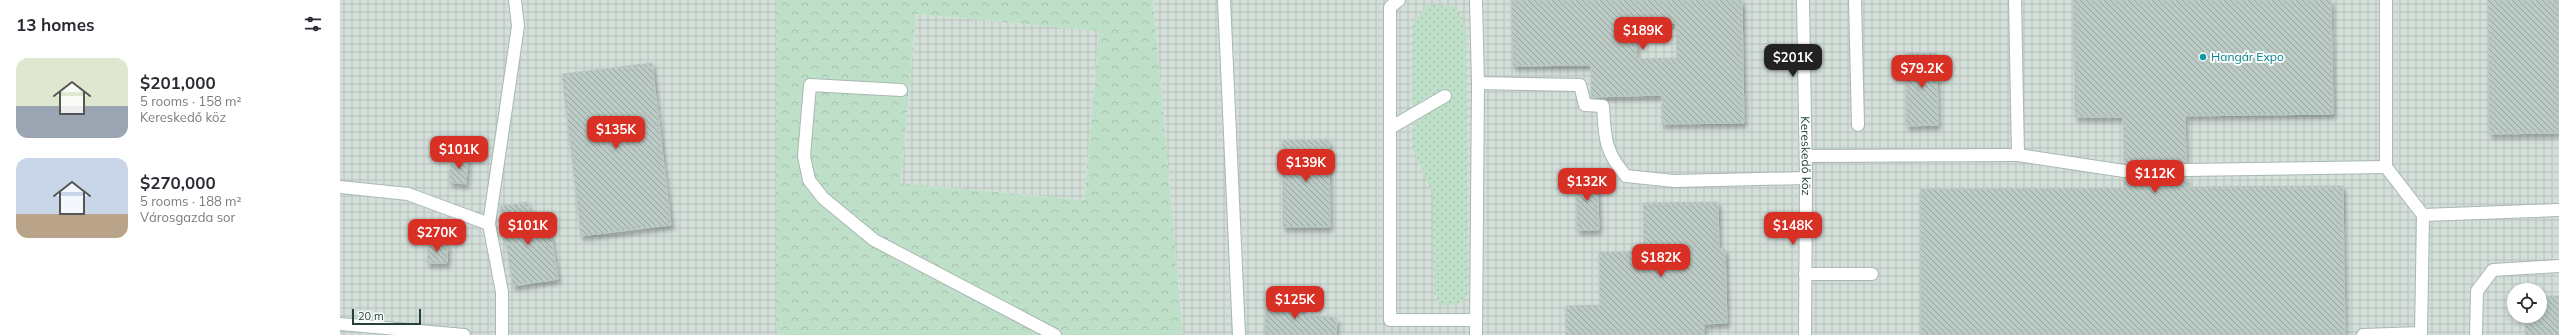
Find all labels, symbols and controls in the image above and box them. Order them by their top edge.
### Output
icon: filters [302,13,324,35]
text: 13 homes [16,14,95,35]
pin: $189K [1615,17,1671,51]
text: $189K [1623,22,1663,38]
pin: $201K [1765,44,1821,78]
text: $201K [1773,49,1813,65]
place label: Hangár Expo [2211,49,2284,64]
marker: Hangár Expo [2198,52,2208,62]
pin: $79.2K [1889,55,1955,89]
text: $79.2K [1900,60,1944,76]
text: $201,000 [140,72,216,93]
icon: home [48,74,96,122]
text: 5 rooms · 158 m² [140,93,241,109]
text: Kereskedő köz [140,109,226,125]
pin: $135K [588,116,644,150]
street label: Kereskedő köz [1798,116,1814,196]
text: $135K [596,121,636,137]
pin: $101K [431,136,487,170]
text: $101K [439,141,479,157]
pin: $139K [1278,149,1334,183]
text: $139K [1286,154,1326,170]
pin: $112K [2127,160,2183,194]
text: $112K [2135,165,2175,181]
pin: $132K [1559,168,1615,202]
text: $270,000 [140,172,216,193]
text: $132K [1567,173,1607,189]
icon: home [48,174,96,222]
text: 5 rooms · 188 m² [140,193,241,209]
text: Városgazda sor [140,209,235,225]
pin: $101K [500,212,556,246]
pin: $148K [1765,212,1821,246]
text: $101K [508,217,548,233]
text: $148K [1773,217,1813,233]
pin: $270K [409,219,465,253]
text: $270K [417,224,457,240]
pin: $182K [1633,244,1689,278]
text: $182K [1641,249,1681,265]
map controls [2507,283,2547,323]
button: locate [2507,283,2547,323]
pin: $125K [1267,286,1323,320]
text: $125K [1275,291,1315,307]
scale bar [352,307,421,326]
text: 20 m [358,309,384,323]

